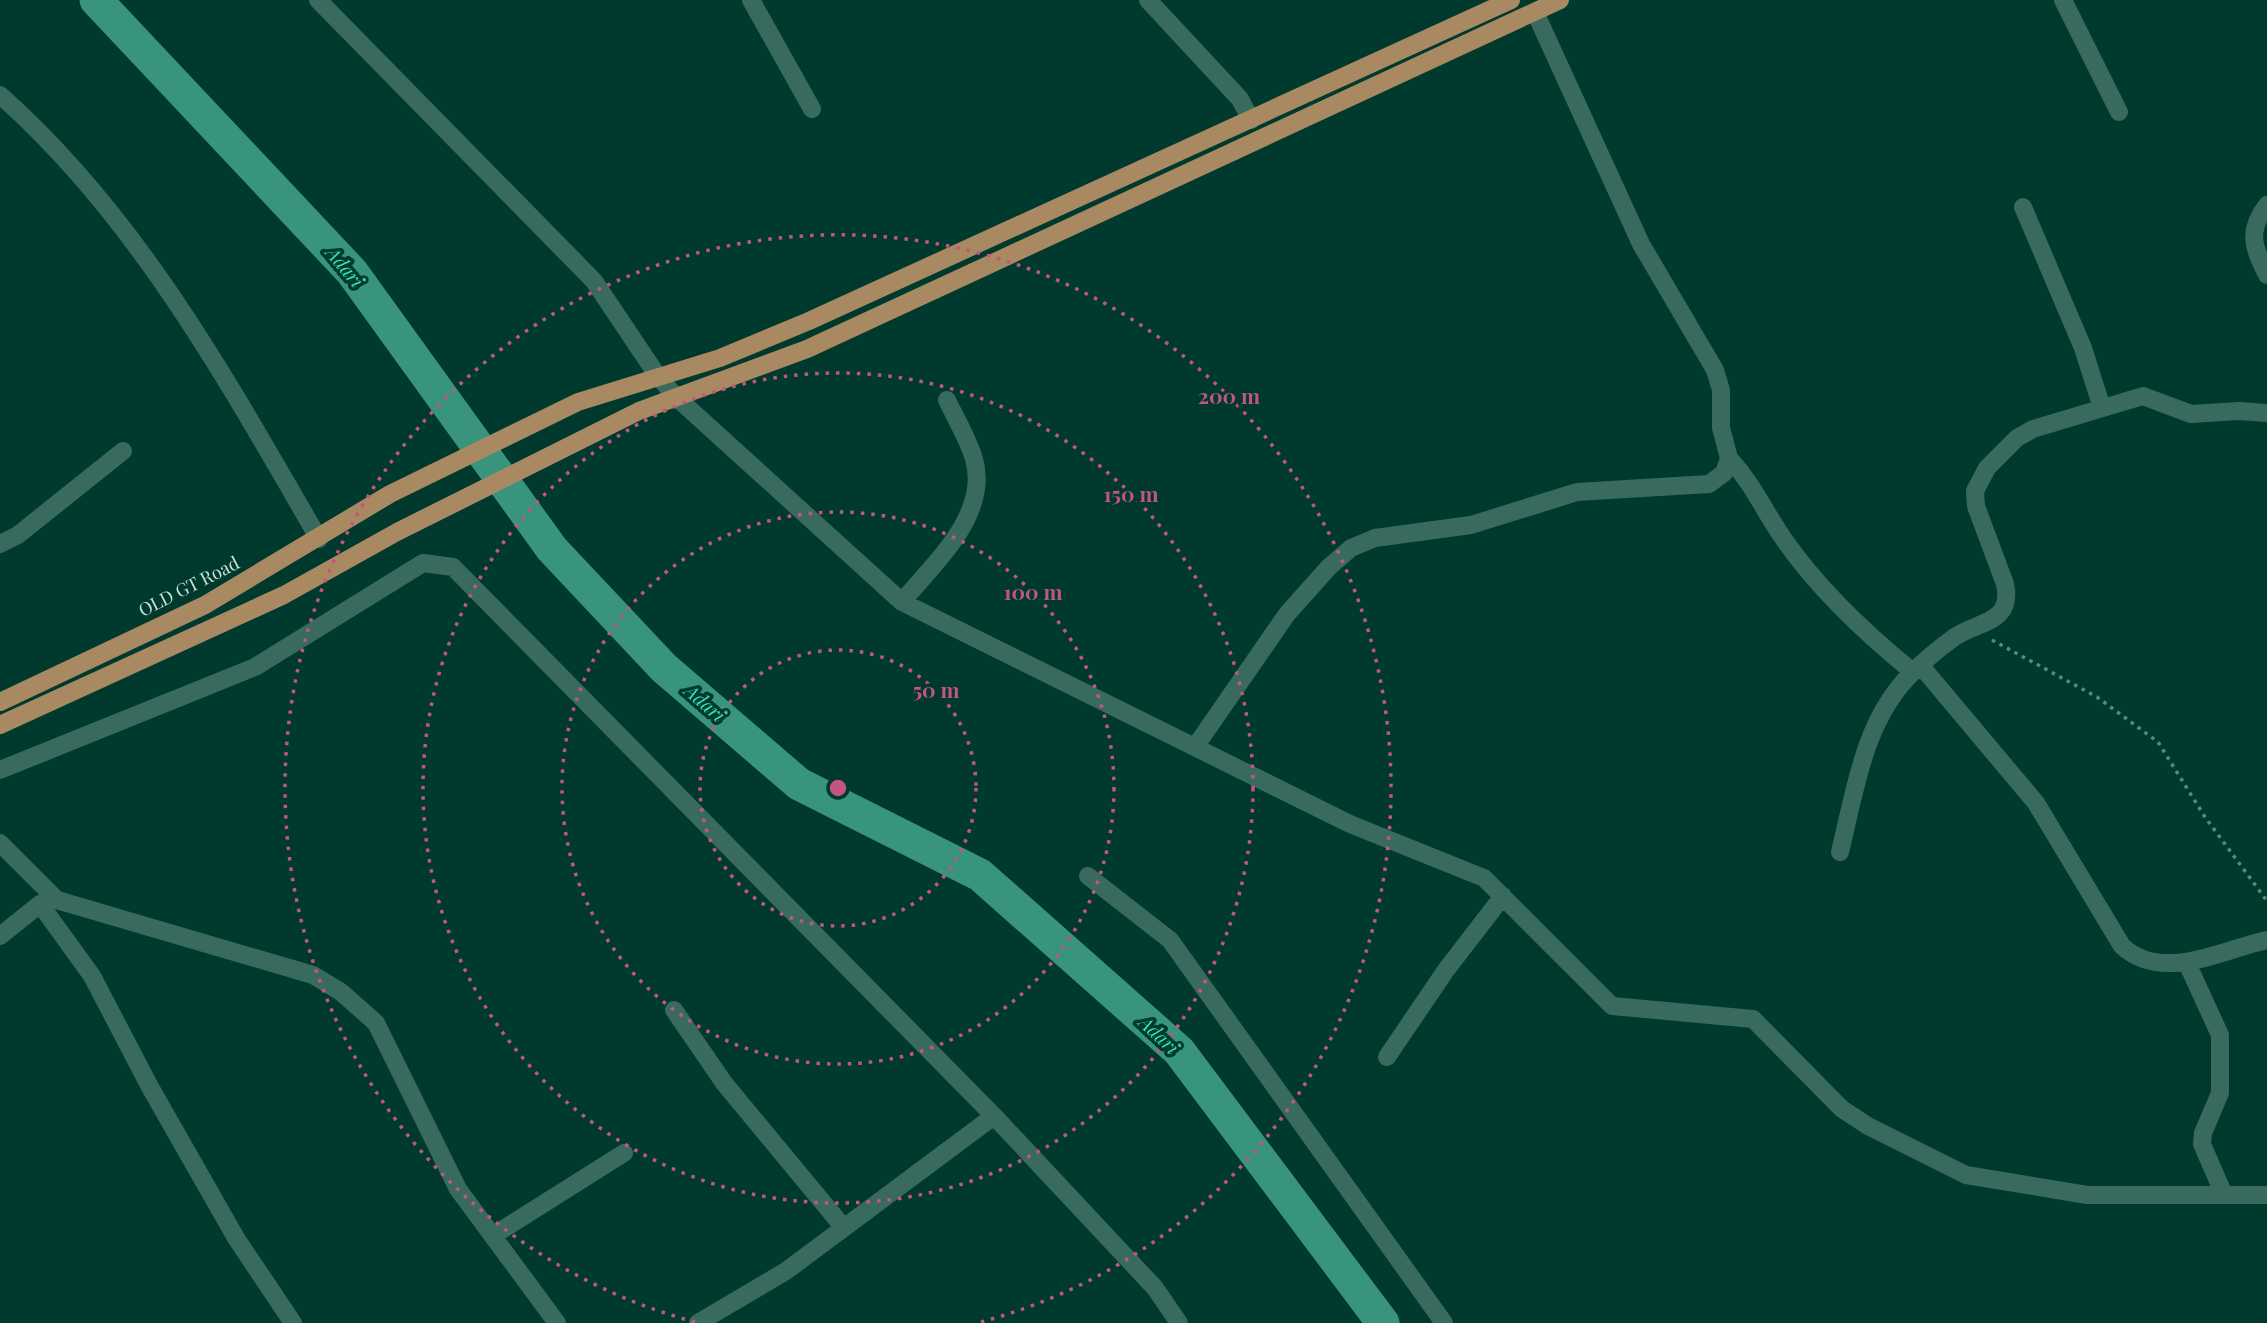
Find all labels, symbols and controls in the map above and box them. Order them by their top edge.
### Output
water label: Adari [320,239,371,293]
text: 200 m [1198,381,1260,409]
text: 150 m [1104,479,1158,507]
street label: OLD GT Road [134,550,244,622]
text: 100 m [1003,577,1063,605]
text: 50 m [912,675,960,703]
water label: Adari [678,676,732,728]
centre of rings [826,776,850,800]
water label: Adari [1133,1008,1186,1060]

